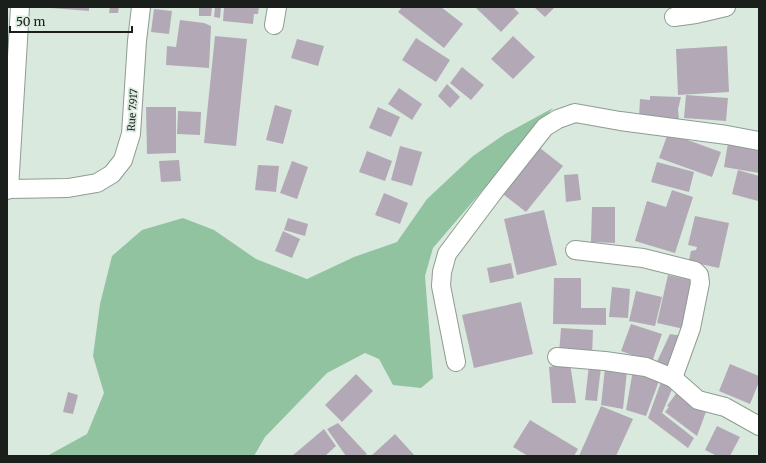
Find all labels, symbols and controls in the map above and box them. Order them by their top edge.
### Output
scale bar [10,8,132,34]
text: 50 m [16,14,45,29]
street label: Rue 7.917 [125,88,140,132]

